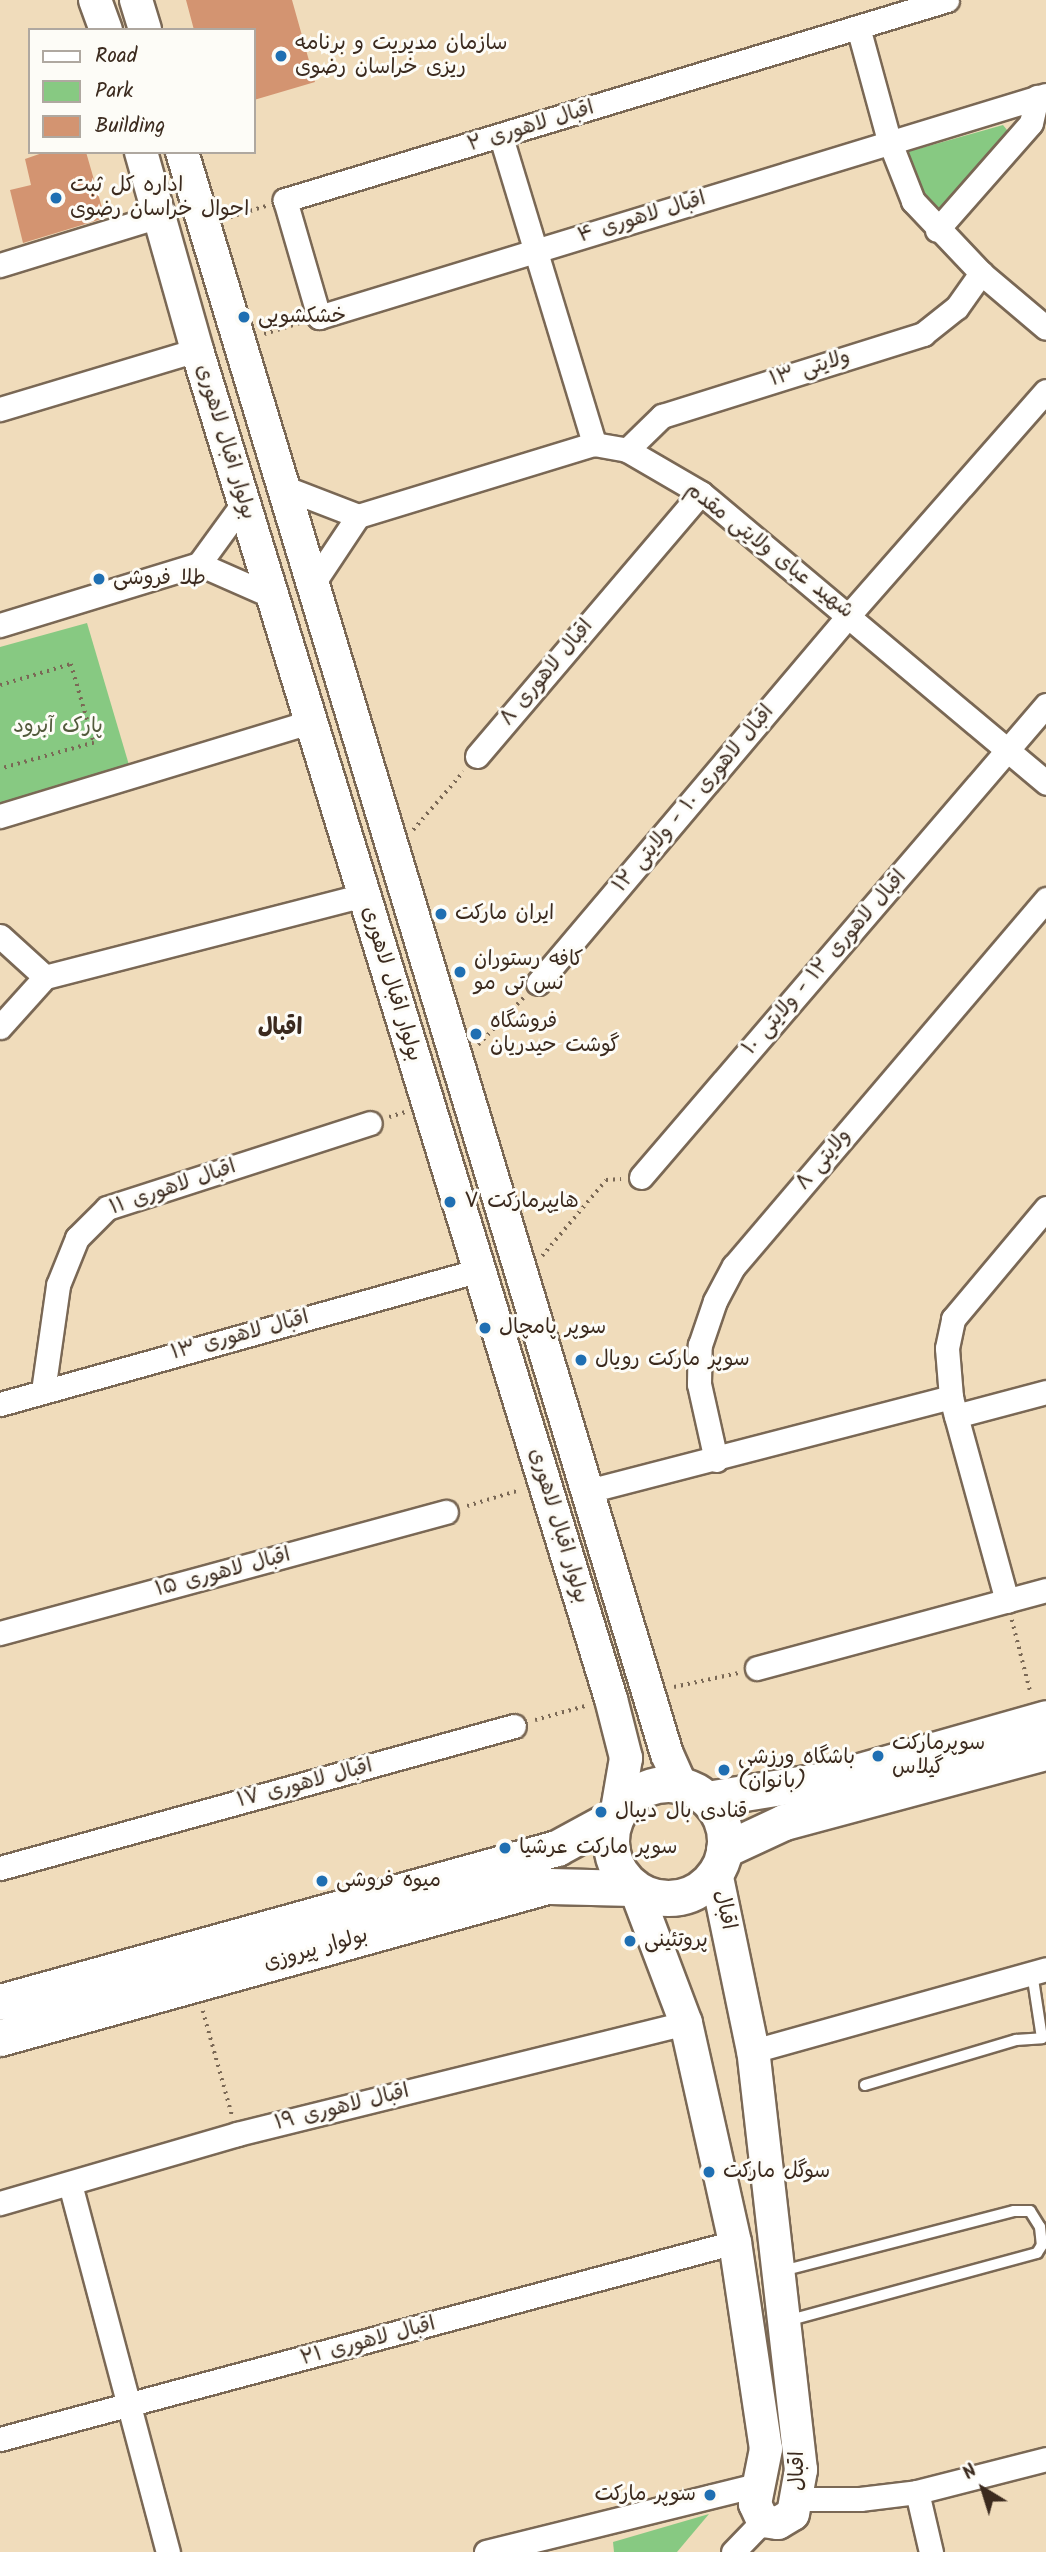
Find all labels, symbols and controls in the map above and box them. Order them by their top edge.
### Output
legend [28,28,256,154]
place label: سازمان مدیریت و برنامه ریزی خراسان رضوی [295,31,507,81]
text: Road [95,40,137,73]
marker: سازمان مدیریت و برنامه ریزی خراسان رضوی [273,48,289,64]
text: Park [95,75,133,108]
street label: اقبال لاهوری ۲ [465,96,597,158]
text: Building [95,110,165,143]
place label: اداره کل ثبت احوال خراسان رضوی [70,173,249,223]
street label: اقبال لاهوری ۴ [575,187,709,249]
marker: اداره کل ثبت احوال خراسان رضوی [48,190,64,206]
place label: خشکشویی [258,304,346,330]
marker: خشکشویی [236,309,252,325]
street label: ولایتی ۱۳ [767,345,853,393]
street label: بولوار اقبال لاهوری [189,361,261,523]
street label: شهید عبای ولایتی مقدم [680,477,858,625]
place label: طلا فروشی [113,566,206,592]
marker: طلا فروشی [91,571,107,587]
street label: اقبال لاهوری ۸ [495,615,599,731]
street label: اقبال لاهوری ۱۰ - ولایتی ۱۲ [608,700,780,898]
park label: پارک آبرود [13,714,103,740]
street label: اقبال لاهوری ۱۲ - ولایتی ۱۰ [738,865,912,1061]
place label: ایران مارکت [455,901,554,927]
street label: بولوار اقبال لاهوری [355,903,427,1065]
marker: ایران مارکت [433,906,449,922]
place label: كافه رستوران نس تى مو [474,947,584,997]
marker: كافه رستوران نس تى مو [452,964,468,980]
place label: فروشگاه گوشت حیدریان [490,1009,620,1059]
district label: اقبال [258,1014,302,1042]
marker: فروشگاه گوشت حیدریان [468,1026,484,1042]
street label: ولایتی ۸ [791,1124,857,1196]
street label: اقبال لاهوری ۱۱ [107,1155,239,1221]
place label: هایپرمارکت ۷ [464,1189,579,1215]
marker: هایپرمارکت ۷ [442,1194,458,1210]
street label: اقبال لاهوری ۱۳ [168,1306,312,1366]
place label: سوپر‌ پامچال [499,1315,606,1341]
marker: سوپر‌ پامچال [477,1320,493,1336]
place label: سوپر مارکت رویال [595,1347,750,1373]
marker: سوپر مارکت رویال [573,1352,589,1368]
street label: بولوار اقبال لاهوری [522,1445,594,1607]
street label: اقبال لاهوری ۱۵ [153,1543,293,1603]
place label: سوپرمارکت گیلاس [892,1731,985,1781]
place label: باشگاه ورزشی (بانوان) [738,1745,855,1795]
marker: سوپرمارکت گیلاس [870,1748,886,1764]
street label: اقبال لاهوری ۱۷ [235,1754,375,1814]
marker: باشگاه ورزشی (بانوان) [716,1762,732,1778]
place label: قنادی بال دیبال [615,1799,748,1825]
marker: قنادی بال دیبال [593,1804,609,1820]
place label: سوپر مارکت عرشیا [519,1835,678,1861]
marker: سوپر مارکت عرشیا [497,1840,513,1856]
place label: میوه فروشی [336,1868,441,1894]
marker: میوه فروشی [314,1873,330,1889]
street label: اقبال [708,1888,740,1932]
street label: بولوار پیروزی [261,1923,371,1977]
place label: پروتئینی [644,1928,708,1954]
marker: پروتئینی [622,1933,638,1949]
street label: اقبال لاهوری ۱۹ [272,2079,412,2137]
place label: سوگل مارکت [723,2159,830,2185]
marker: سوگل مارکت [701,2164,717,2180]
street label: اقبال لاهوری ۲۱ [298,2312,438,2372]
street label: اقبال [785,2451,811,2491]
north arrow [948,2454,1018,2524]
text: N [956,2457,984,2488]
place label: سوپر مارکت [594,2482,696,2508]
marker: سوپر مارکت [702,2487,718,2503]

